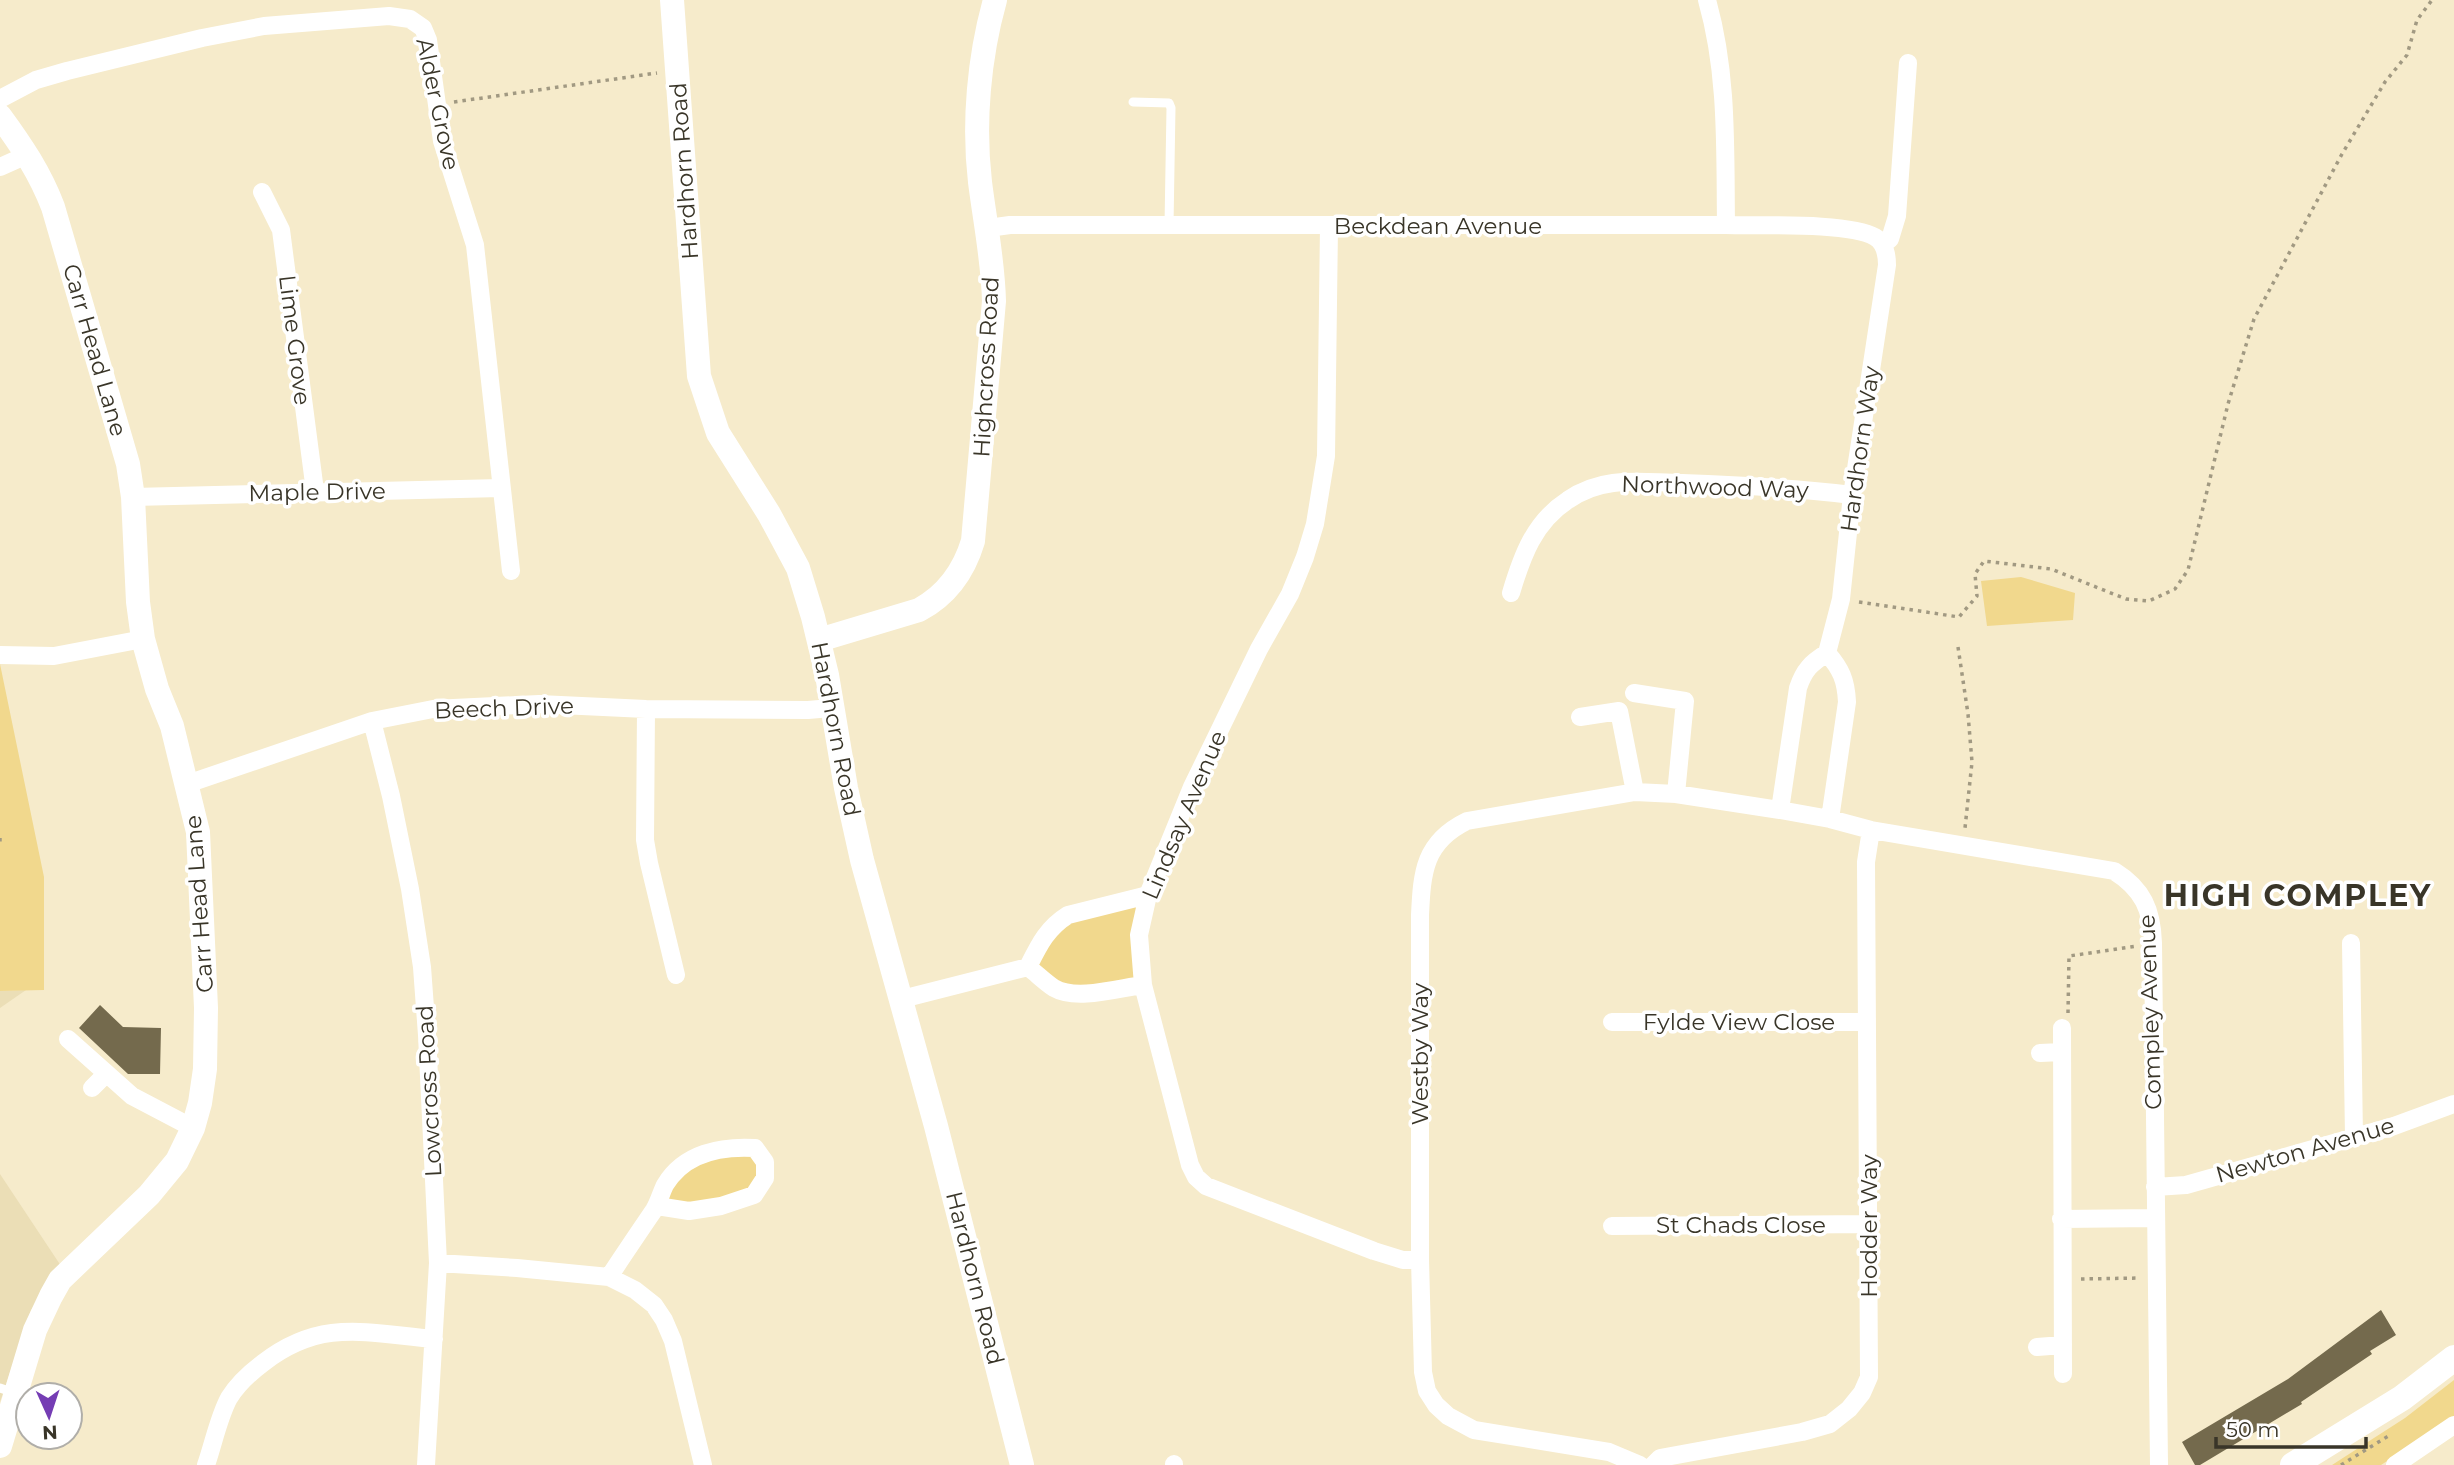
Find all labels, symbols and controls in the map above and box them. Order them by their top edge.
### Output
street label: Alder Grove [410,35,466,173]
street label: Hardhorn Road [664,81,704,261]
street label: Beckdean Avenue [1334,212,1542,240]
street label: Carr Head Lane [57,261,133,439]
street label: Lime Grove [273,273,317,407]
street label: Highcross Road [967,276,1005,458]
street label: Hardhorn Way [1834,364,1886,534]
street label: Northwood Way [1621,470,1810,504]
street label: Maple Drive [248,477,386,507]
street label: Hardhorn Road [805,639,867,819]
street label: Beech Drive [434,692,574,724]
street label: Lindsay Avenue [1136,726,1232,904]
street label: Carr Head Lane [179,814,219,994]
district label: HIGH COMPLEY [2164,877,2432,914]
street label: Compley Avenue [2133,914,2167,1110]
street label: Westby Way [1406,982,1434,1125]
street label: Lowcross Road [411,1004,447,1178]
street label: Fylde View Close [1643,1008,1835,1036]
street label: Newton Avenue [2212,1111,2398,1189]
street label: Hodder Way [1855,1154,1883,1298]
street label: Hardhorn Road [940,1188,1010,1368]
street label: St Chads Close [1656,1211,1826,1239]
north arrow [14,1381,84,1451]
scale bar [2216,1406,2366,1450]
text: 50 m [2226,1417,2280,1442]
text: N [42,1421,58,1444]

